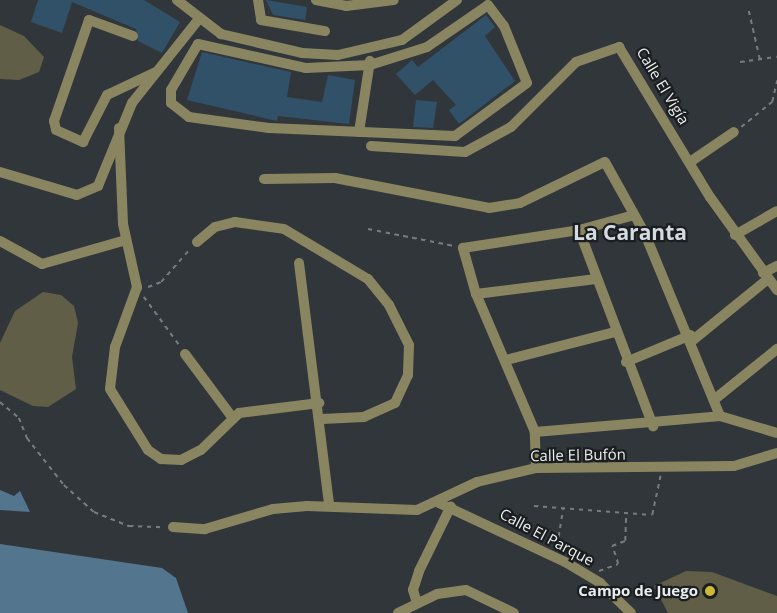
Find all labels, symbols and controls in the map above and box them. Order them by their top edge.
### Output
street label: Calle El Vigía [633,44,693,128]
district label: La Caranta [573,219,687,245]
street label: Calle El Bufón [530,445,626,465]
street label: Calle El Parque [497,505,597,569]
place label: Campo de Juego [578,582,698,600]
marker: Campo de Juego [703,584,717,598]

